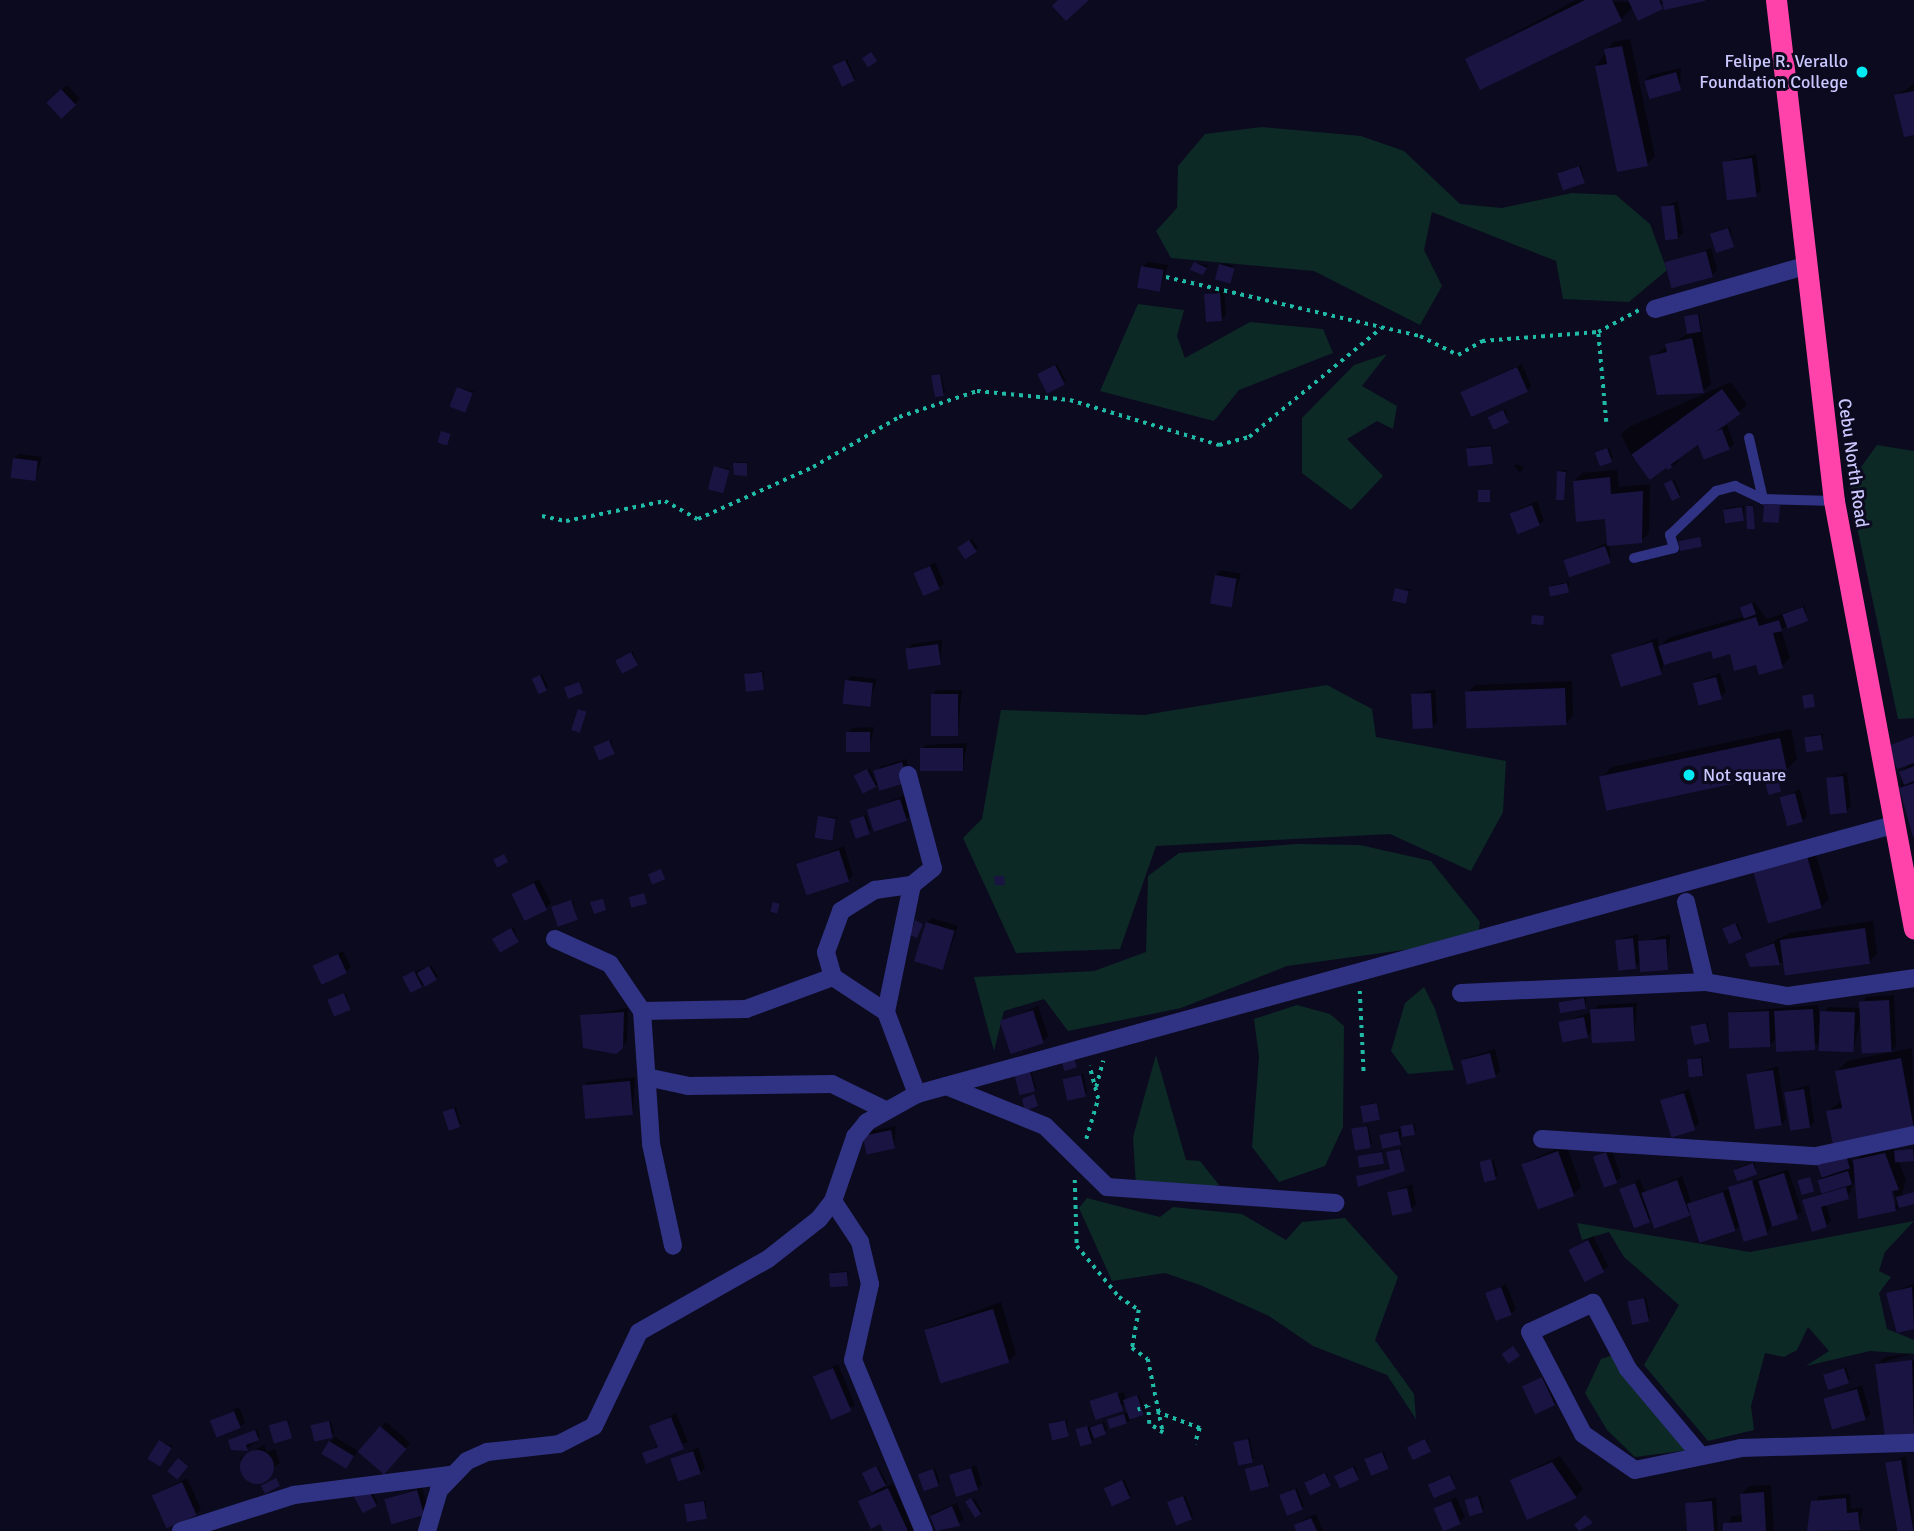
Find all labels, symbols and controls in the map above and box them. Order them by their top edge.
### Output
place label: Felipe R. Verallo Foundation College [1699,51,1848,94]
marker: Felipe R. Verallo Foundation College [1854,64,1870,80]
street label: Cebu North Road [1833,397,1873,529]
place label: Not square [1703,764,1786,786]
marker: Not square [1681,767,1697,783]

